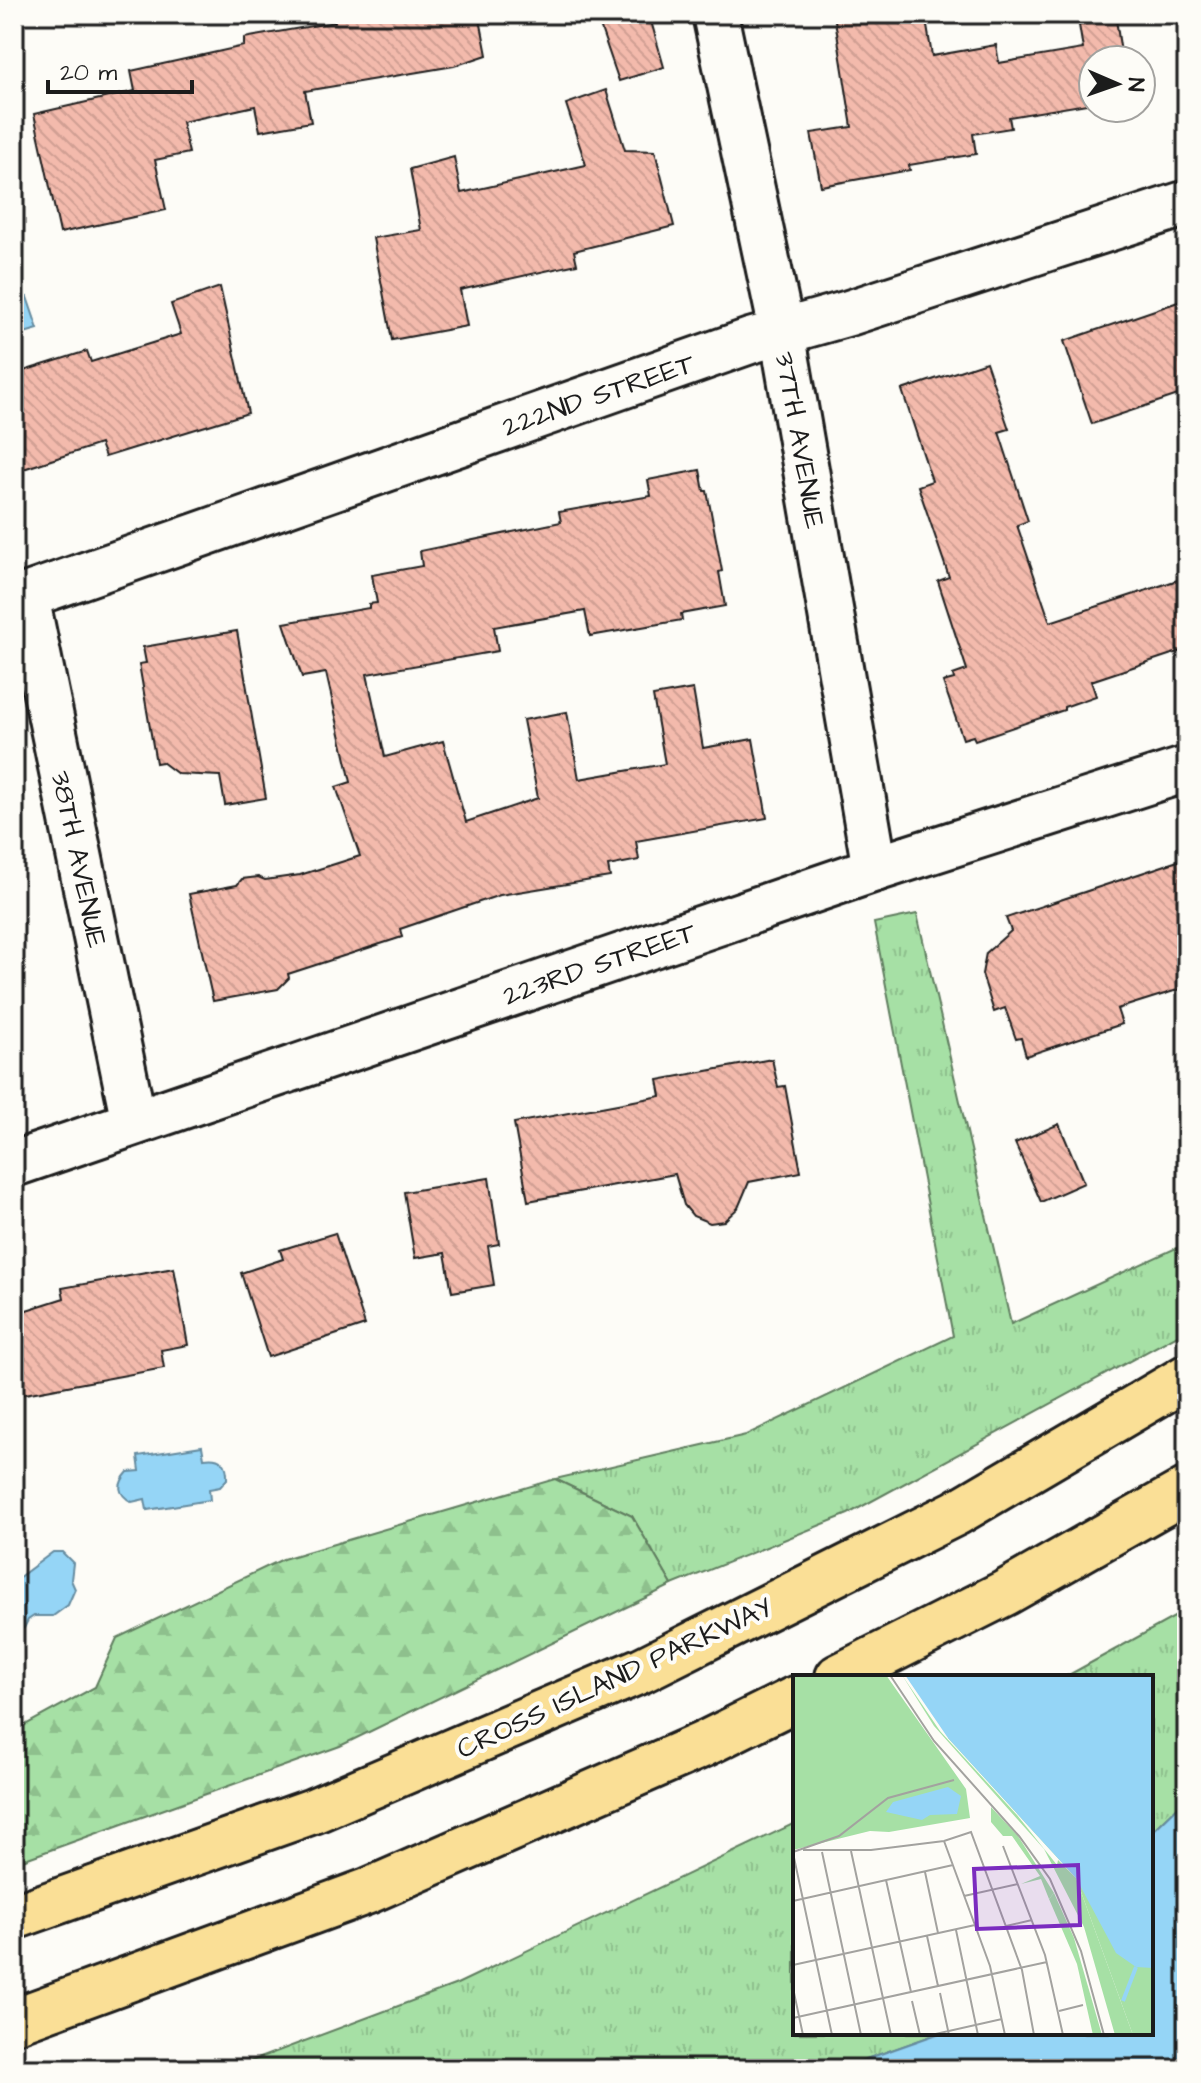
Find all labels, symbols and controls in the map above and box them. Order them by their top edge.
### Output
scale bar [48,44,192,94]
north arrow [1077,44,1157,124]
text: 20 m [60,56,117,90]
text: N [1120,77,1151,92]
street label: 222ND STREET [497,344,700,447]
street label: 37TH AVENUE [765,349,834,532]
street label: 38TH AVENUE [41,767,116,952]
street label: 223RD STREET [498,913,702,1016]
street label: CROSS ISLAND PARKWAY [450,1588,779,1769]
inset map [793,1675,1153,2035]

